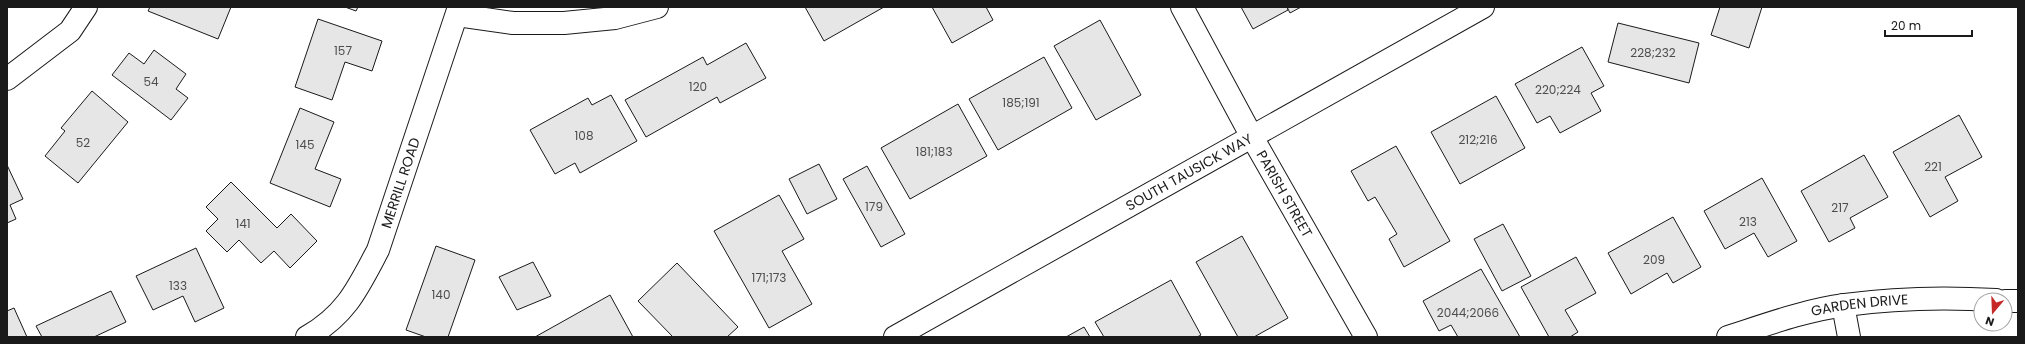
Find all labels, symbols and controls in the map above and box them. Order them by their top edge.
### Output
scale bar [1885,12,1972,38]
text: 20 m [1891,17,1921,34]
house number: 157 [334,42,352,59]
house number: 228;232 [1630,44,1676,61]
house number: 54 [143,73,159,90]
house number: 120 [689,78,707,95]
house number: 220;224 [1535,81,1581,98]
house number: 185;191 [1002,94,1040,111]
house number: 108 [575,127,593,144]
street label: SOUTH TAUSICK WAY [1122,129,1256,216]
house number: 212;216 [1458,131,1498,148]
house number: 52 [76,134,90,151]
street label: MERRILL ROAD [376,135,425,231]
house number: 145 [296,136,314,153]
house number: 181;183 [916,143,952,160]
street label: PARISH STREET [1252,146,1317,241]
house number: 221 [1924,158,1942,175]
house number: 179 [865,198,883,215]
house number: 217 [1831,199,1849,216]
house number: 213 [1739,213,1757,230]
house number: 141 [235,215,251,232]
house number: 209 [1643,251,1665,268]
house number: 171;173 [752,269,786,286]
house number: 133 [169,277,187,294]
house number: 140 [432,286,450,303]
street label: GARDEN DRIVE [1809,289,1909,321]
north arrow [1973,292,2013,332]
house number: 2044;2066 [1437,304,1499,321]
text: N [1983,313,1996,330]

